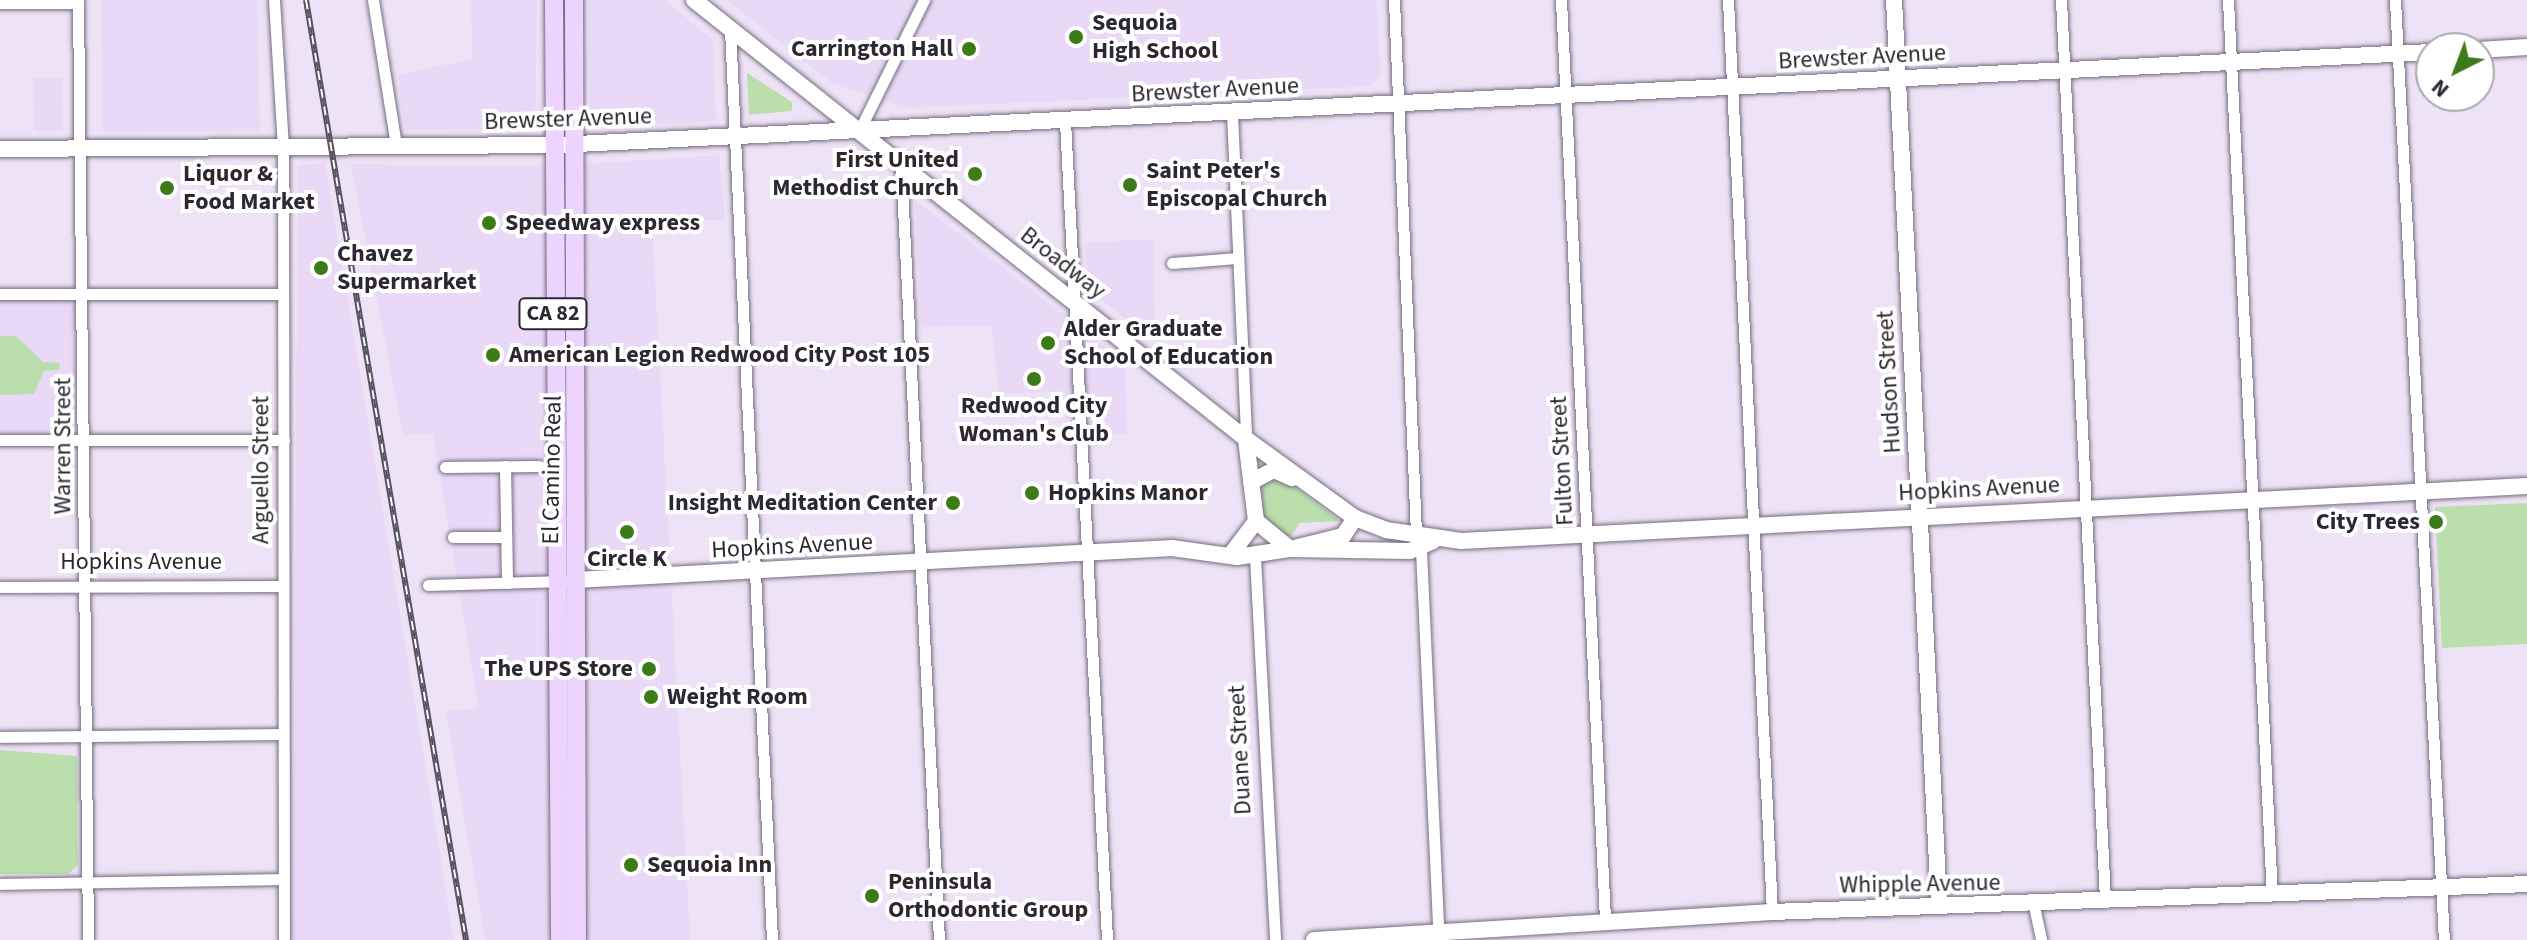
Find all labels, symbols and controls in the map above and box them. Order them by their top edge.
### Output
place label: Sequoia High School [1092,9,1218,65]
marker: Sequoia High School [1067,28,1085,46]
north arrow [2415,32,2495,112]
place label: Carrington Hall [791,35,953,63]
street label: Brewster Avenue [1777,38,1947,76]
marker: Carrington Hall [960,40,978,58]
street label: Brewster Avenue [1130,71,1300,109]
text: N [2424,72,2456,105]
street label: Brewster Avenue [484,102,652,136]
place label: First United Methodist Church [772,146,959,202]
place label: Saint Peter's Episcopal Church [1146,157,1327,213]
place label: Liquor & Food Market [183,160,315,216]
marker: First United Methodist Church [966,165,984,183]
marker: Saint Peter's Episcopal Church [1121,176,1139,194]
marker: Liquor & Food Market [158,179,176,197]
place label: Speedway express [505,209,700,237]
marker: Speedway express [480,214,498,232]
street label: Broadway [1014,221,1112,305]
place label: Chavez Supermarket [337,240,476,296]
marker: Chavez Supermarket [312,259,330,277]
road number: CA 82 [517,296,589,332]
street label: Hudson Street [1871,310,1907,454]
place label: Alder Graduate School of Education [1064,315,1273,371]
marker: Alder Graduate School of Education [1039,334,1057,352]
place label: American Legion Redwood City Post 105 [509,341,930,369]
marker: American Legion Redwood City Post 105 [484,346,502,364]
marker: Redwood City Woman's Club [1025,370,1043,388]
street label: Warren Street [49,378,77,514]
place label: Redwood City Woman's Club [959,392,1109,448]
street label: El Camino Real [536,395,568,545]
street label: Arguello Street [247,396,275,544]
street label: Fulton Street [1544,396,1580,526]
street label: Hopkins Avenue [1898,470,2060,508]
place label: Hopkins Manor [1048,479,1208,507]
marker: Hopkins Manor [1023,484,1041,502]
place label: Insight Meditation Center [668,489,937,517]
marker: Insight Meditation Center [944,494,962,512]
place label: City Trees [2316,508,2420,536]
marker: City Trees [2427,513,2445,531]
marker: Circle K [618,523,636,541]
street label: Hopkins Avenue [711,527,873,565]
place label: Circle K [587,545,667,573]
street label: Hopkins Avenue [60,548,222,576]
place label: The UPS Store [484,655,633,683]
marker: The UPS Store [640,660,658,678]
place label: Weight Room [667,683,808,711]
street label: Duane Street [1222,684,1258,816]
marker: Weight Room [642,688,660,706]
place label: Sequoia Inn [647,851,772,879]
marker: Sequoia Inn [622,856,640,874]
place label: Peninsula Orthodontic Group [888,868,1088,924]
street label: Whipple Avenue [1839,868,2001,900]
marker: Peninsula Orthodontic Group [863,887,881,905]

